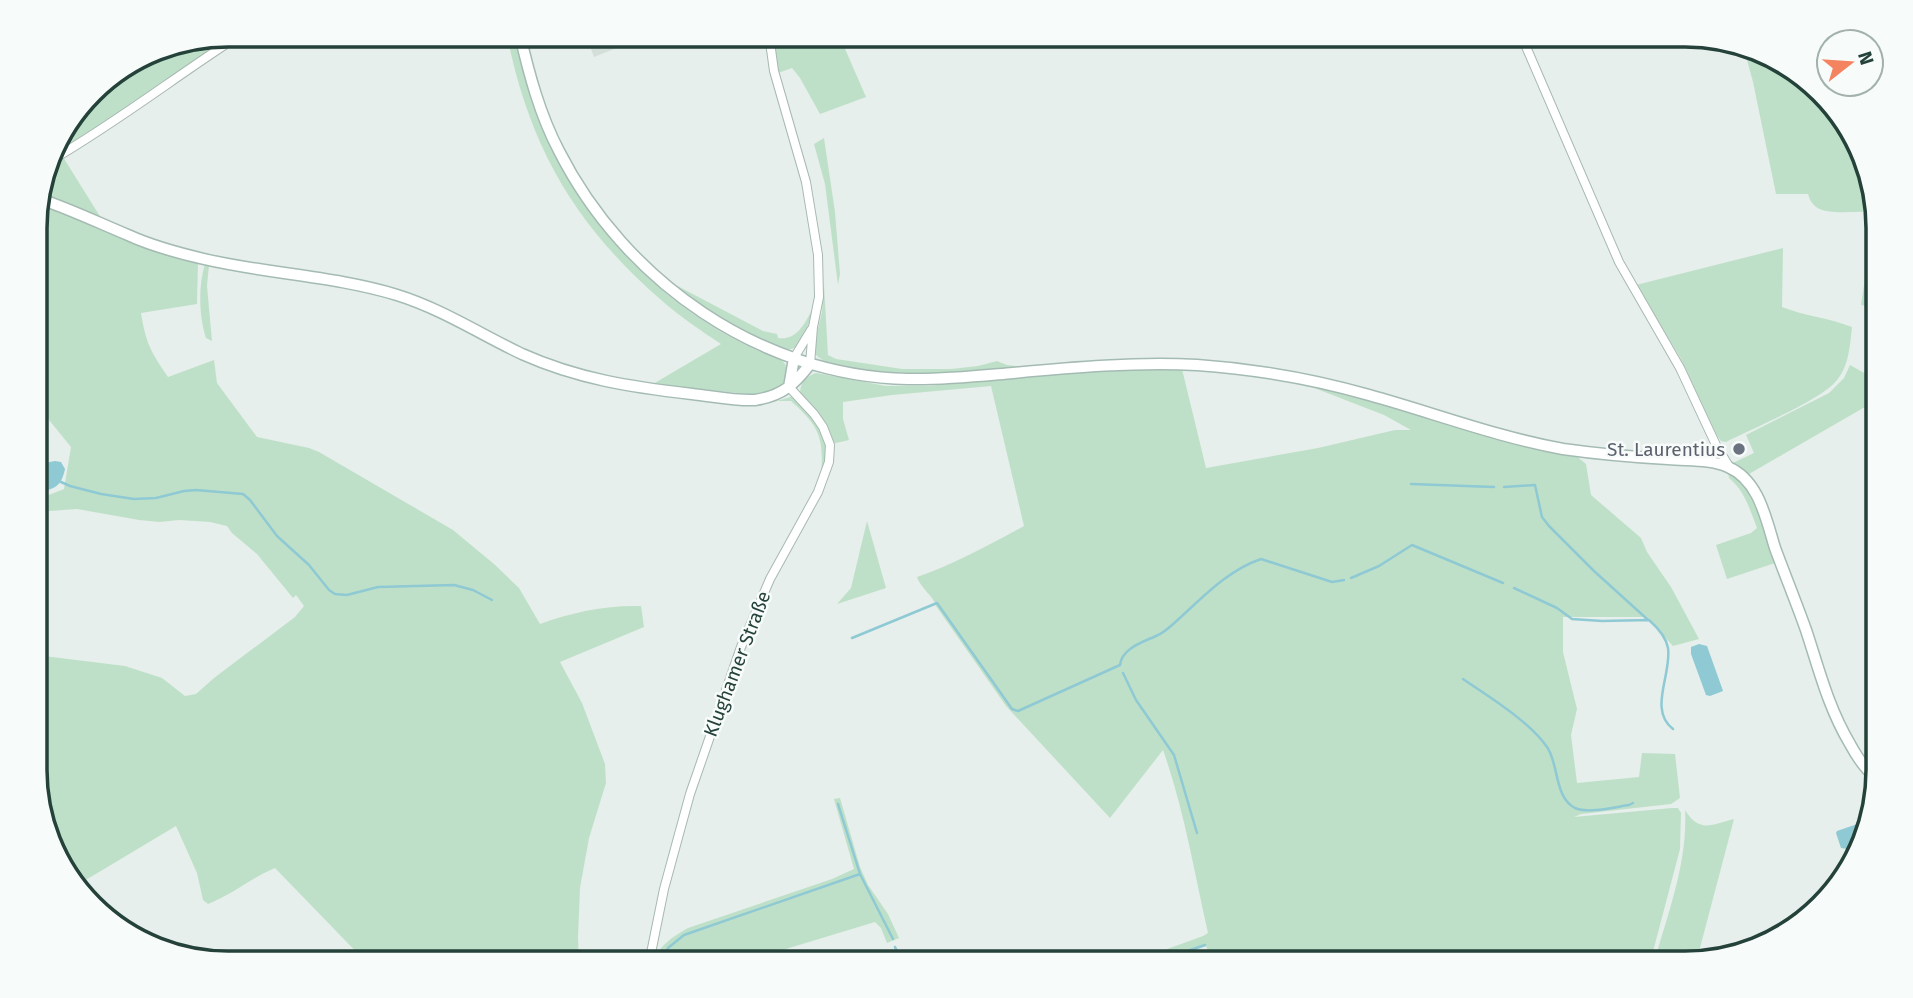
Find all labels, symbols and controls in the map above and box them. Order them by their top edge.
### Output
north arrow [1815,28,1885,98]
text: N [1853,49,1879,68]
place label: St. Laurentius [1607,438,1725,461]
marker: St. Laurentius [1731,441,1747,457]
street label: Klughamer Straße [699,588,775,740]

